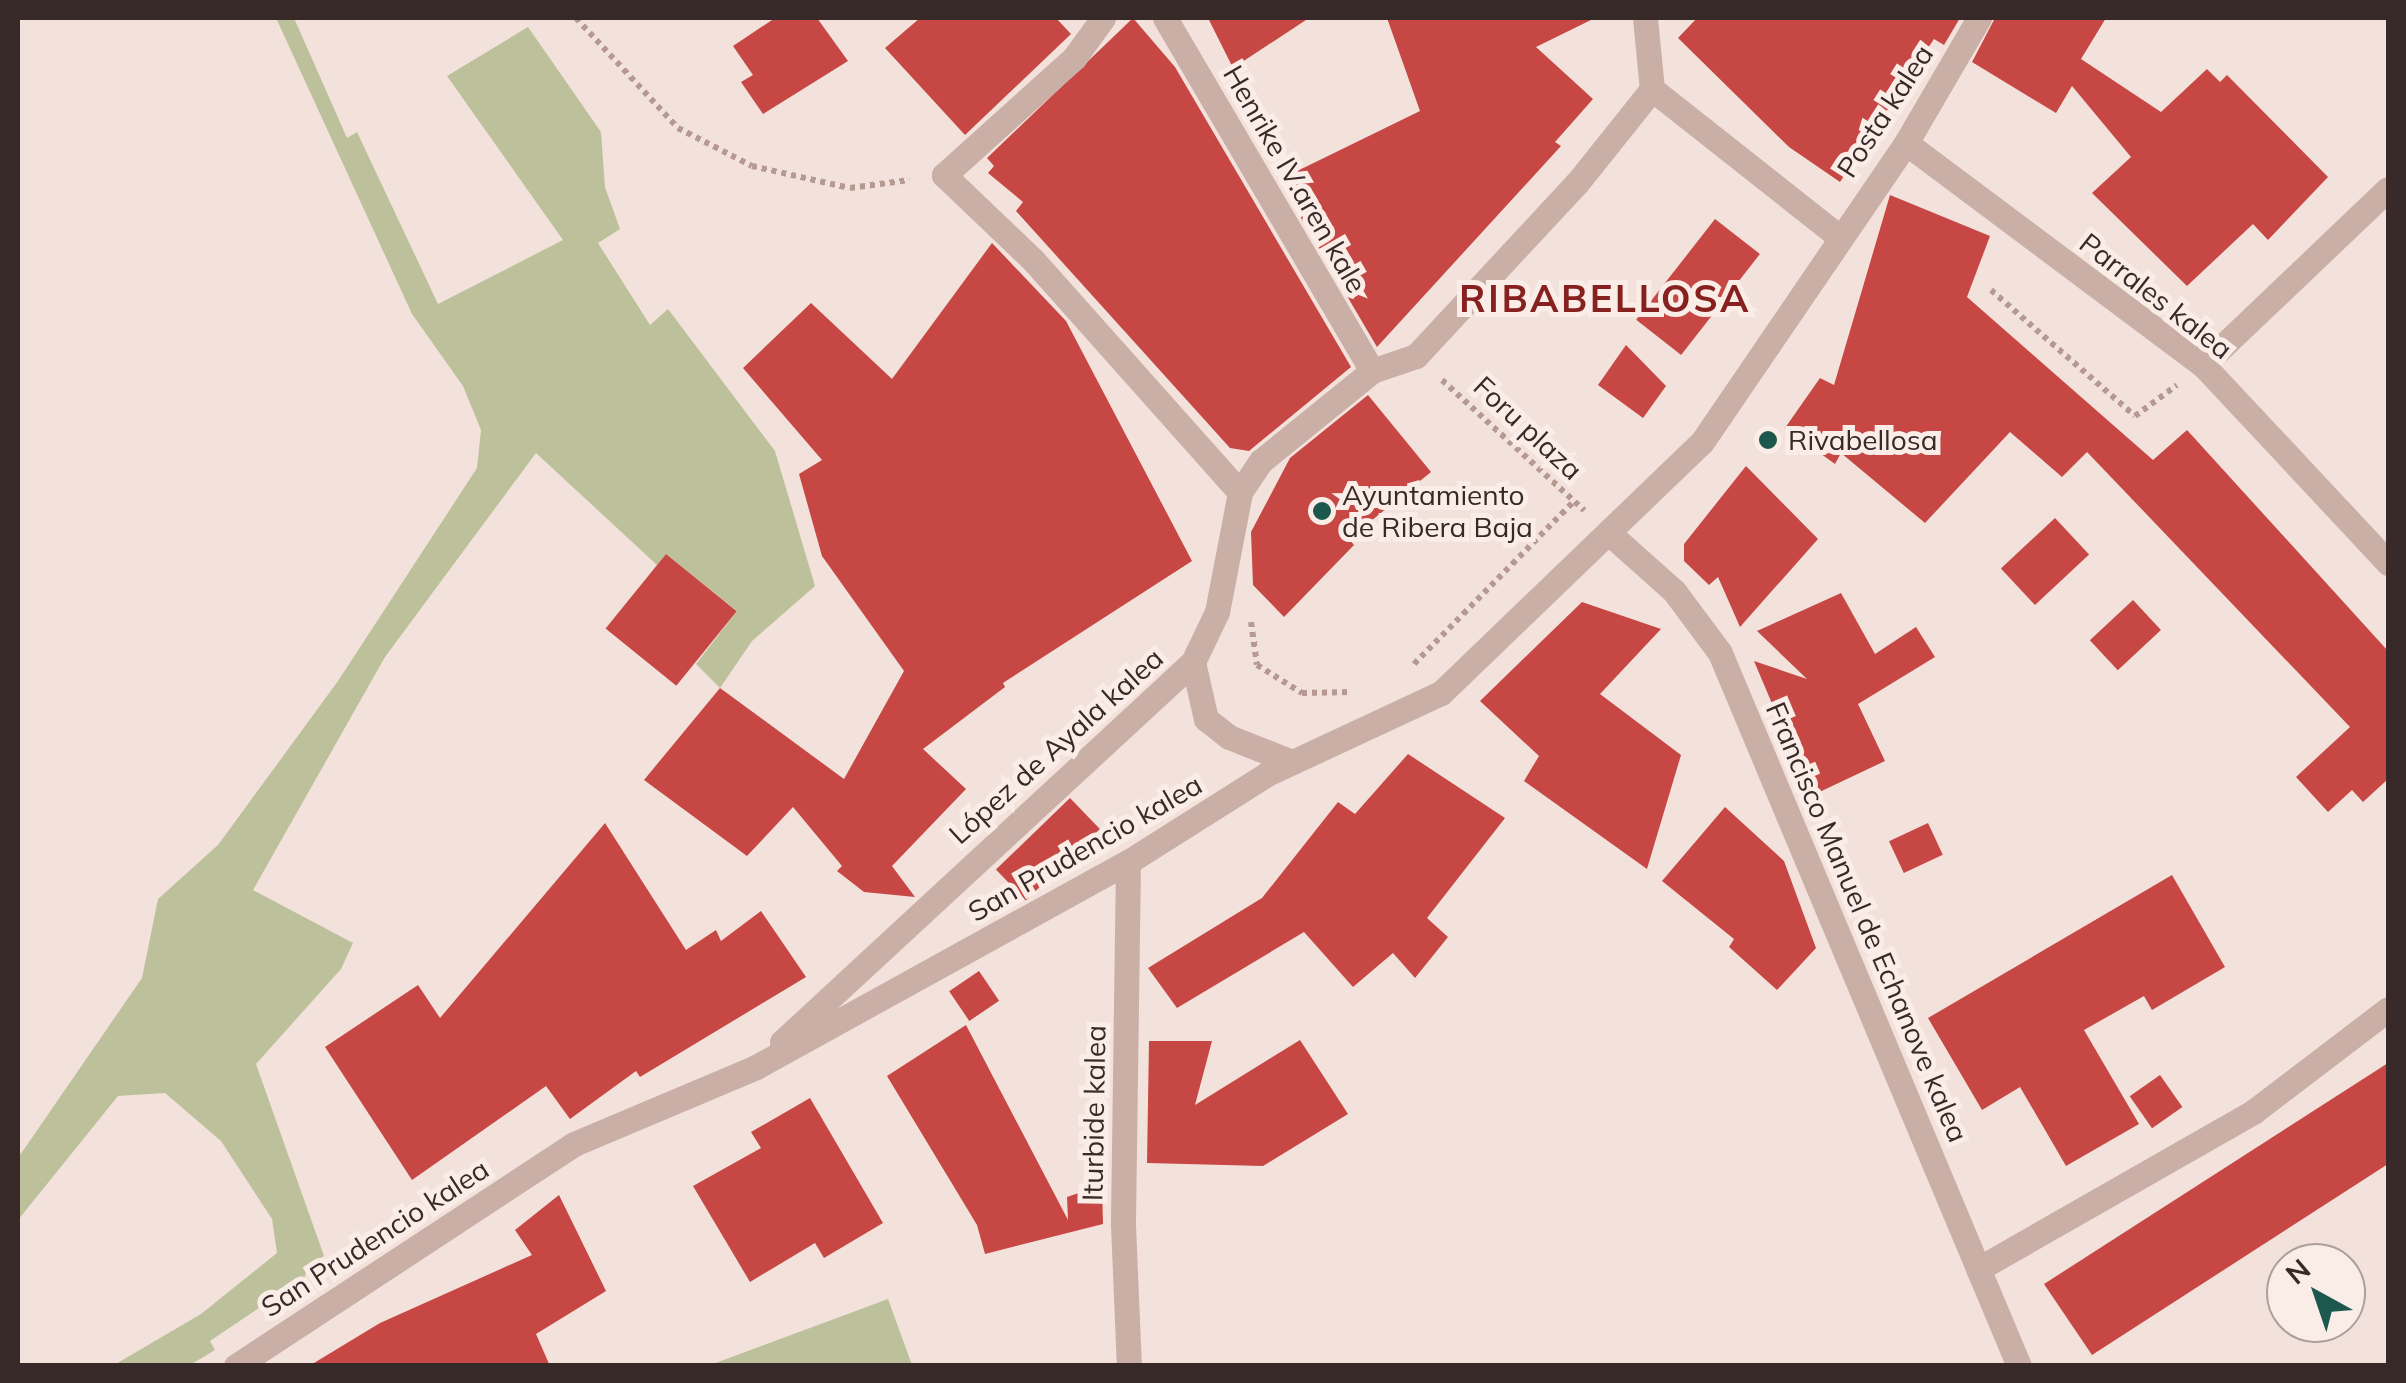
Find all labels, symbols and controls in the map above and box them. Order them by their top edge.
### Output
street label: Posta kalea [1830,39,1940,183]
street label: Henrike IV.aren kale [1216,59,1374,299]
street label: Parrales kalea [2073,226,2239,366]
district label: RIBABELLOSA [1459,276,1751,322]
street label: Foru plaza [1467,369,1589,487]
place label: Rivabellosa [1788,423,1937,457]
marker: Rivabellosa [1757,429,1779,451]
place label: Ayuntamiento de Ribera Baja [1342,478,1533,544]
marker: Ayuntamiento de Ribera Baja [1311,500,1333,522]
street label: López de Ayala kalea [942,641,1170,851]
street label: Francisco Manuel de Echanove kalea [1759,697,1975,1147]
street label: San Prudencio kalea [962,767,1208,929]
street label: Iturbide kalea [1076,1025,1112,1201]
street label: San Prudencio kalea [255,1152,495,1324]
north arrow [2266,1243,2366,1343]
text: N [2278,1251,2317,1291]

